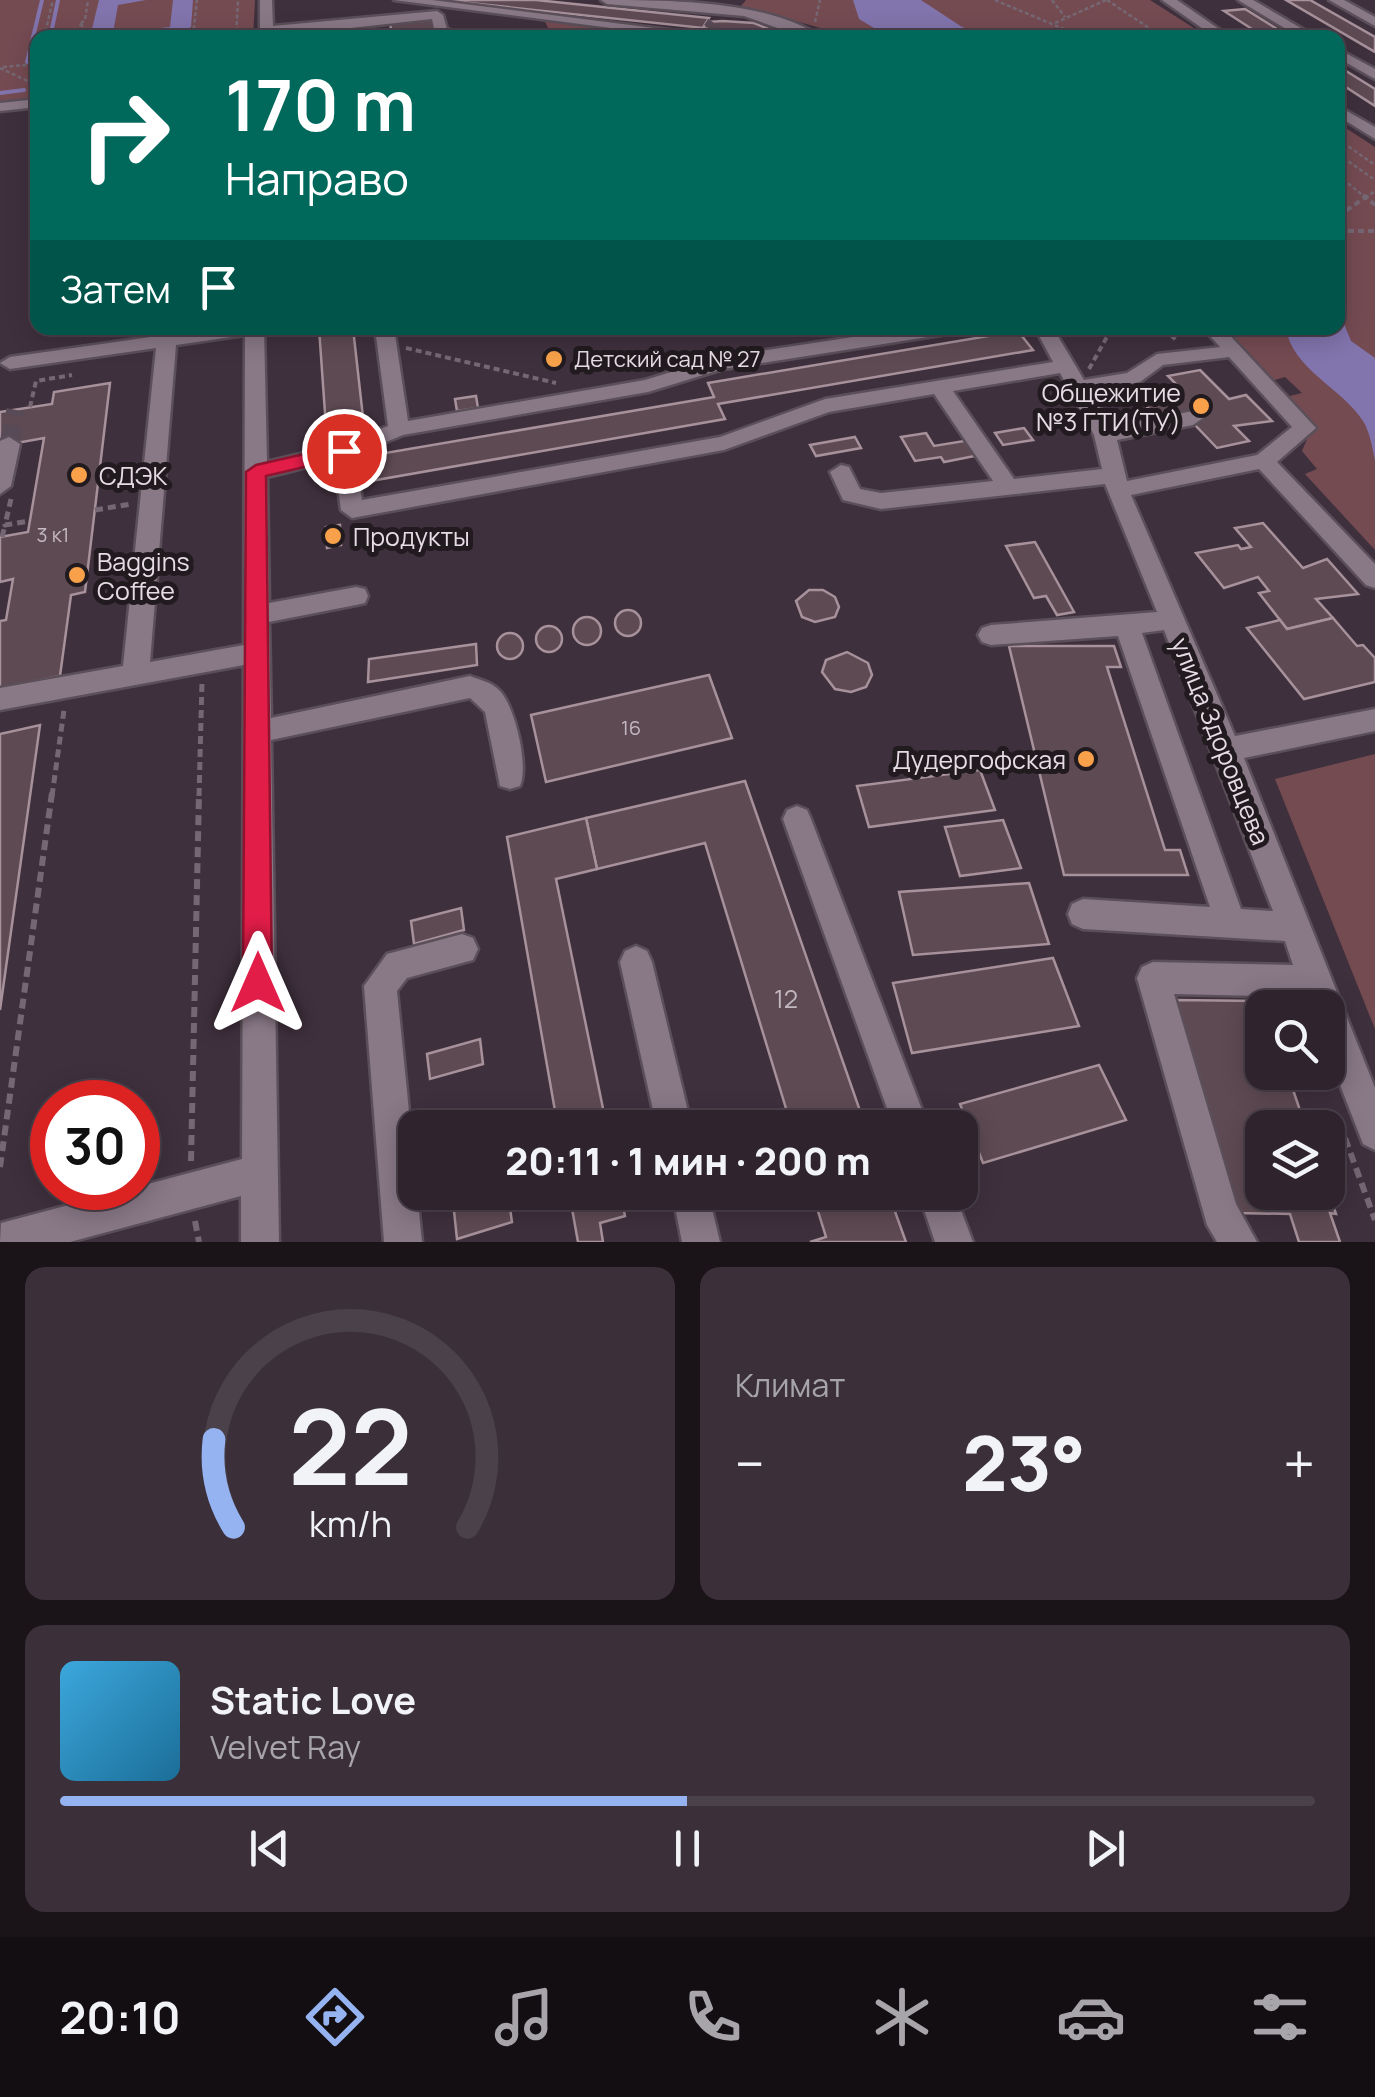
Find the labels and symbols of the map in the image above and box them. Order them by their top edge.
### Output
place label: Детский сад № 27 [574,344,761,374]
marker: Детский сад № 27 [543,348,565,370]
place label: Общежитие №3 ГТИ(ТУ) [1036,375,1181,439]
marker: Общежитие №3 ГТИ(ТУ) [1190,395,1212,417]
pin [302,409,387,494]
place label: СДЭК [99,458,167,493]
marker: СДЭК [68,464,90,486]
place label: Продукты [353,519,470,554]
house number: 3 к1 [37,521,69,548]
marker: Продукты [322,525,344,547]
place label: Baggins Coffee [97,544,190,608]
marker: Baggins Coffee [66,564,88,586]
street label: улица Здоровцева [1163,632,1279,850]
house number: 16 [621,714,641,741]
place label: Дудергофская [892,742,1066,777]
marker: Дудергофская [1075,748,1097,770]
position arrow [206,931,310,1035]
house number: 12 [774,981,798,1016]
speed limit sign: 30 [30,1080,160,1210]

